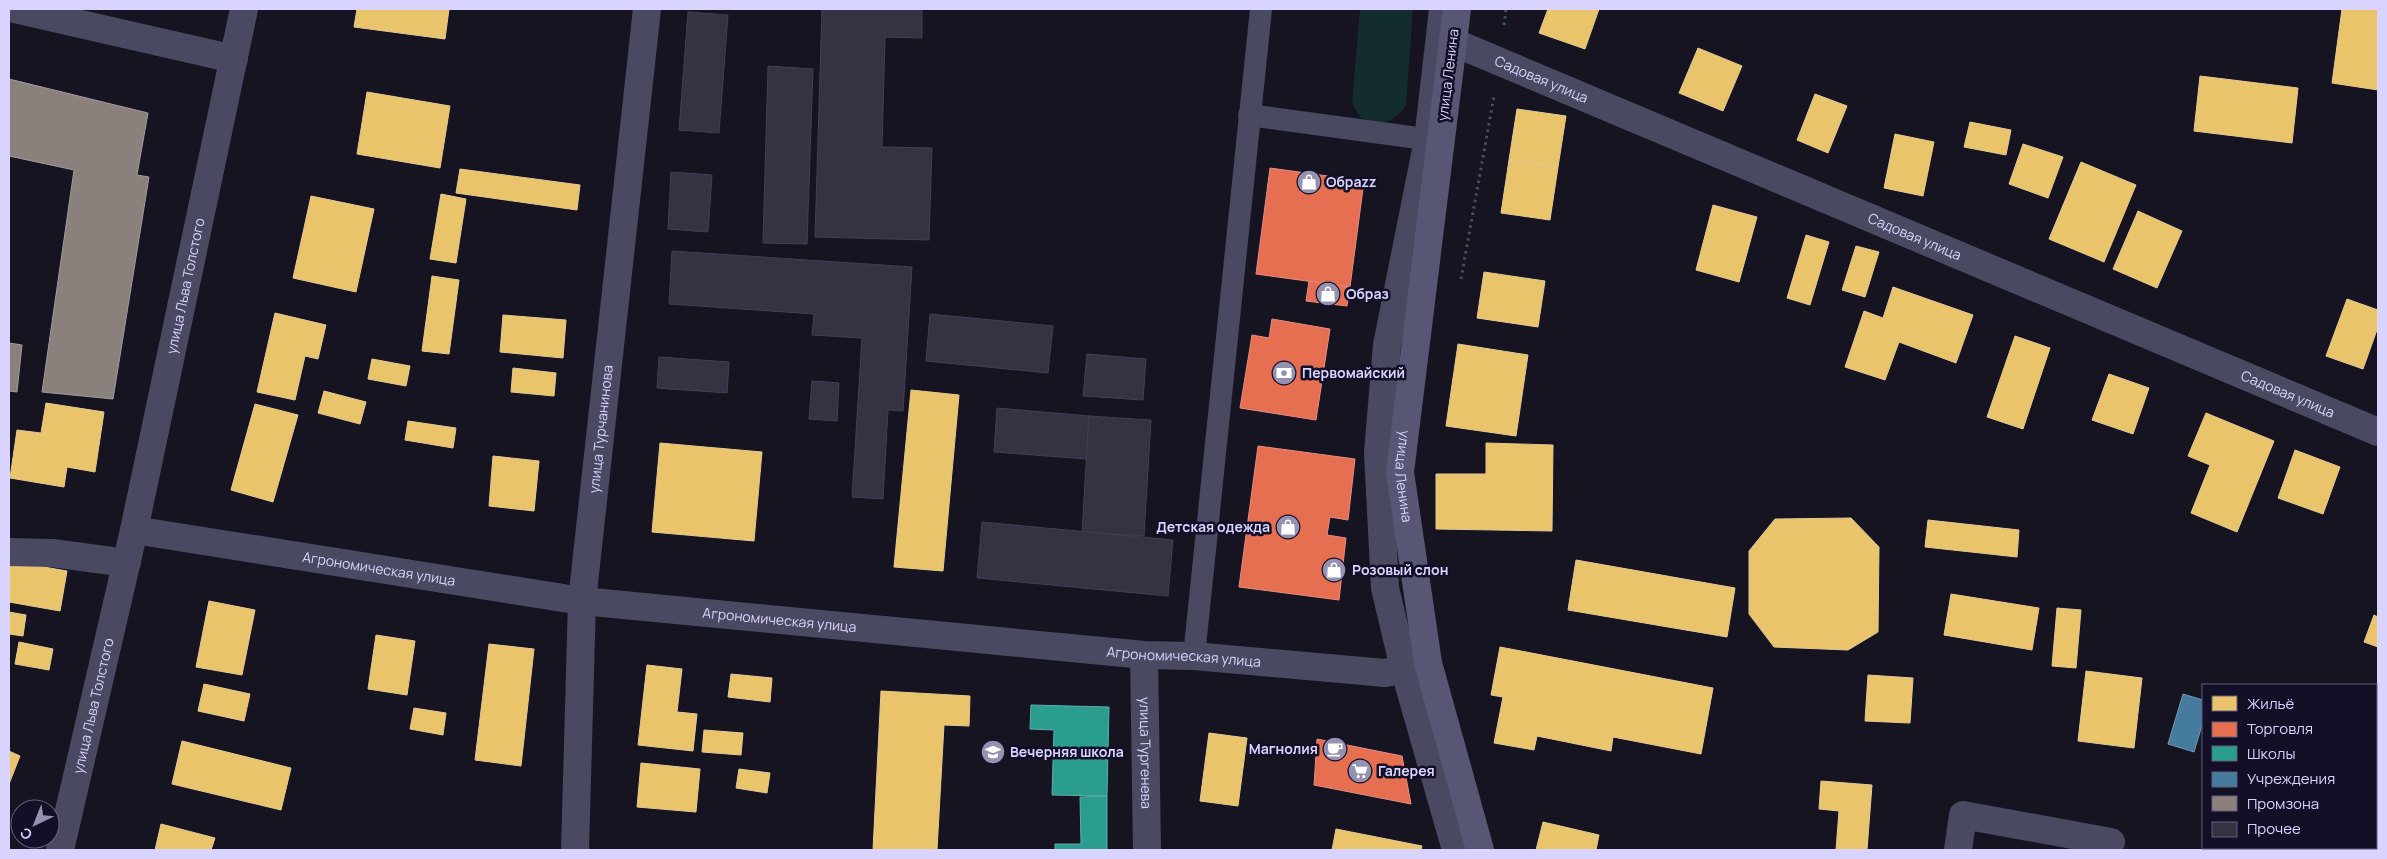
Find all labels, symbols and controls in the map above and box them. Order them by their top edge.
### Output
street label: улица Ленина [1432,28,1463,122]
street label: Садовая улица [1492,51,1591,107]
shop icon: Обраzz [1296,169,1322,195]
place label: Обраzz [1326,172,1377,191]
street label: Садовая улица [1865,208,1965,264]
street label: улица Льва Толстого [161,216,209,355]
shop icon: Образ [1315,281,1341,307]
place label: Образ [1346,284,1389,303]
bank icon: Первомайский [1271,360,1297,386]
place label: Первомайский [1302,363,1405,382]
street label: улица Турчанинова [584,364,617,494]
street label: Садовая улица [2238,365,2338,422]
street label: улица Ленина [1391,429,1417,524]
shop icon: Детская одежда [1275,514,1301,540]
place label: Детская одежда [1156,517,1270,536]
street label: Агрономическая улица [301,547,457,590]
shop icon: Розовый слон [1321,557,1347,583]
place label: Розовый слон [1352,560,1448,579]
street label: Агрономическая улица [702,603,857,636]
street label: улица Льва Толстого [68,636,118,775]
street label: Агрономическая улица [1106,641,1262,671]
legend [2202,684,2377,849]
text: Жильё [2247,693,2295,714]
street label: улица Тургенева [1136,697,1156,809]
text: Торговля [2247,718,2313,739]
cafe icon: Магнолия [1322,736,1348,762]
school or university icon: Вечерняя школа [980,739,1006,765]
place label: Магнолия [1249,739,1318,758]
place label: Вечерняя школа [1010,742,1124,761]
text: Школы [2247,743,2295,764]
supermarket icon: Галерея [1347,758,1373,784]
place label: Галерея [1378,761,1435,780]
text: Учреждения [2247,768,2335,789]
text: Промзона [2247,793,2319,814]
north arrow [10,799,60,849]
text: Прочее [2247,818,2301,839]
text: С [16,823,36,844]

